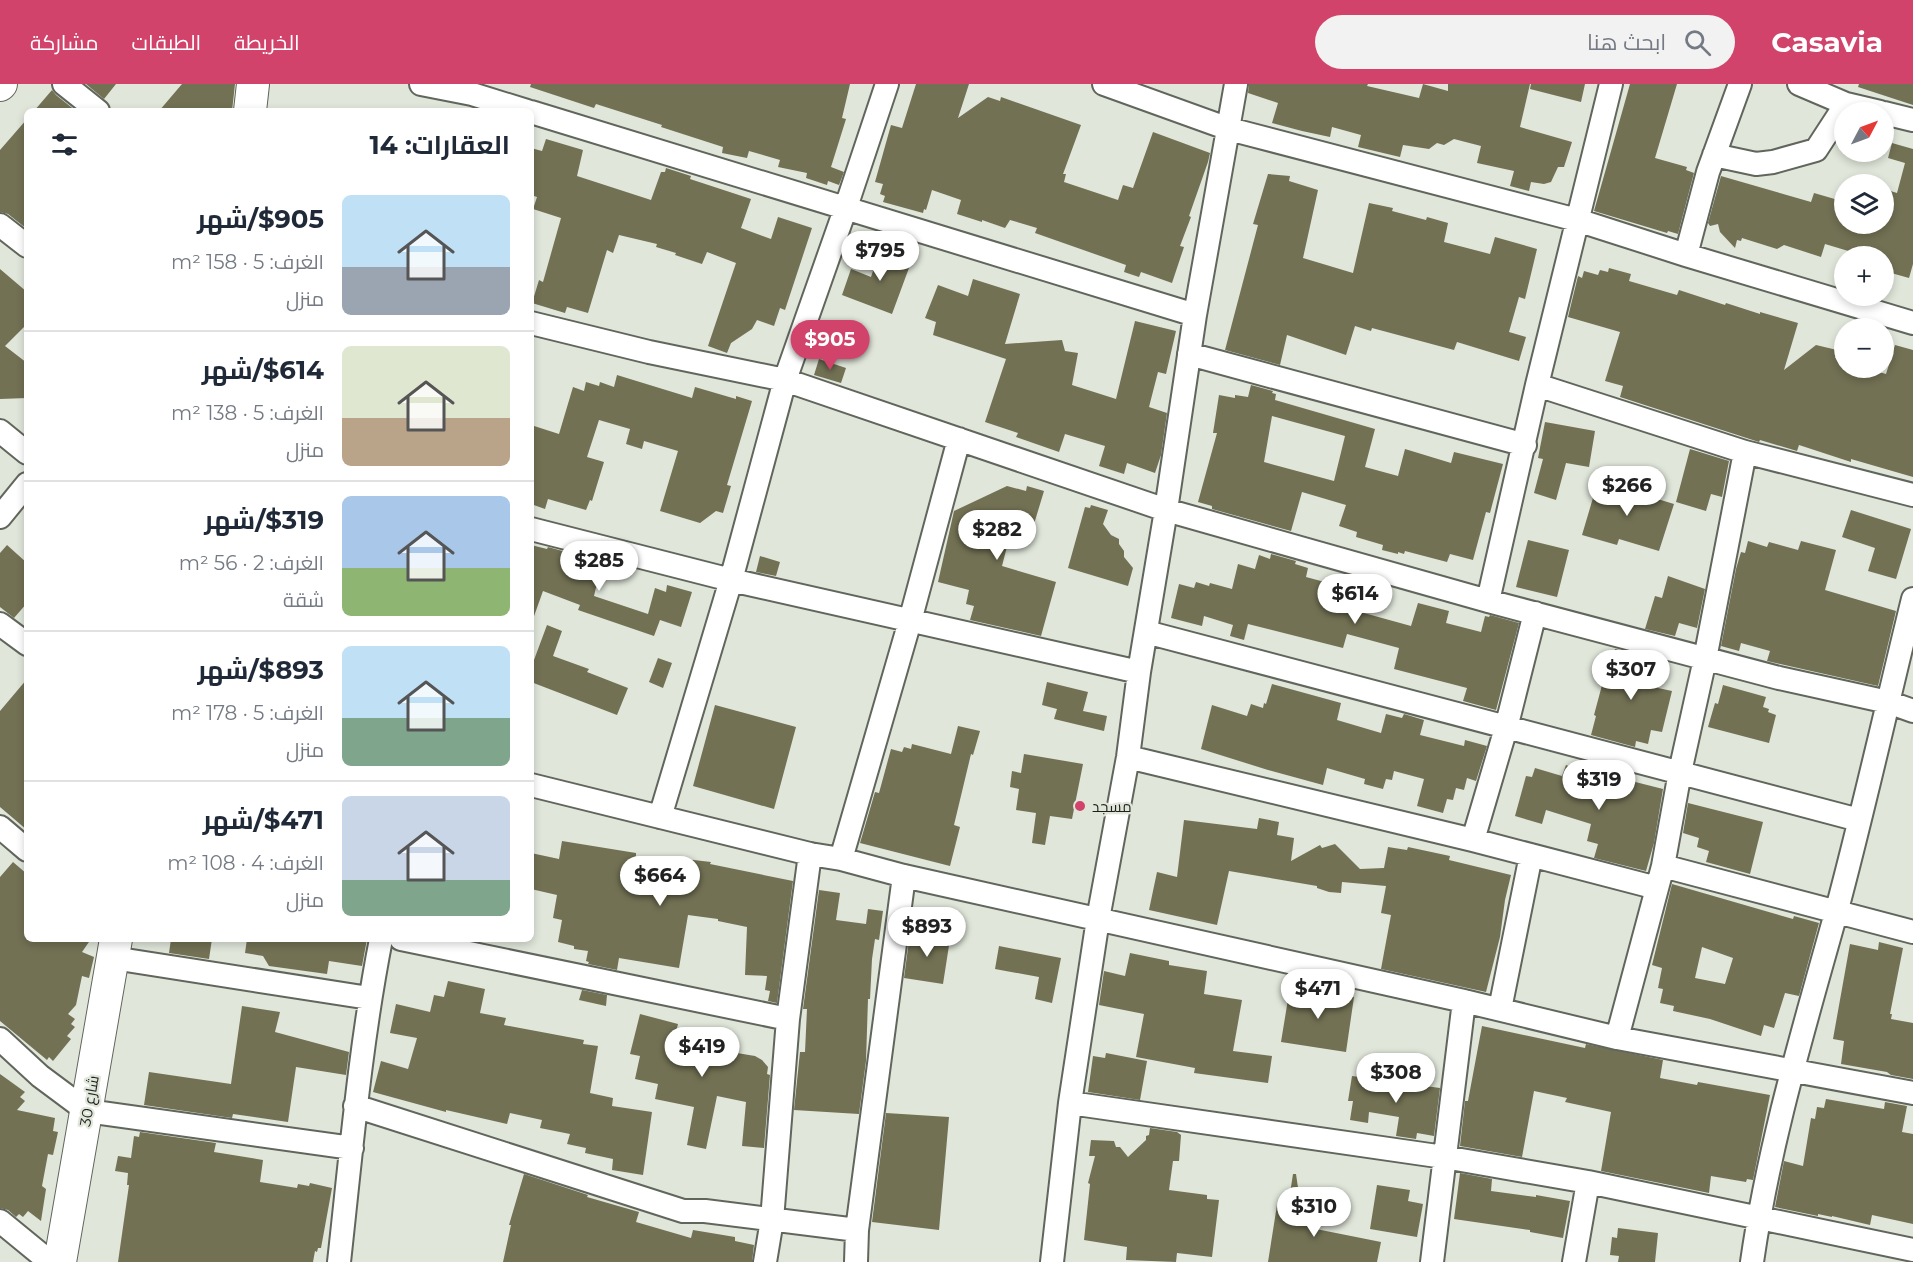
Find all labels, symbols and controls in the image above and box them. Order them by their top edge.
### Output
search box [1315,15,1735,69]
text: Casavia [1771,25,1883,59]
icon: search [1681,26,1714,59]
text: ابحث هنا [1587,29,1666,56]
text: مشاركة [30,30,99,55]
text: الطبقات [132,30,201,55]
text: الخريطة [234,30,300,55]
north arrow [1834,102,1894,162]
map controls [1834,102,1894,378]
icon: filters [48,128,81,161]
text: العقارات: 14 [370,129,510,161]
button: layers [1834,174,1894,234]
text: $905/شهر [197,203,324,235]
icon: home [390,219,462,291]
pin: $795 [844,231,916,282]
text: $795 [855,238,905,262]
button: + [1834,246,1894,306]
text: الغرف: 5 · 158 m² [171,250,324,274]
text: منزل [286,287,324,311]
button: − [1834,318,1894,378]
pin: $905 [794,320,866,371]
text: $905 [805,327,855,351]
text: $614/شهر [202,354,324,386]
icon: home [390,370,462,442]
text: الغرف: 5 · 138 m² [171,401,324,425]
text: منزل [286,438,324,462]
pin: $266 [1591,466,1663,517]
text: $266 [1602,473,1652,497]
text: $319/شهر [204,504,324,536]
pin: $282 [961,510,1033,561]
text: $282 [972,517,1022,541]
icon: home [390,520,462,592]
pin: $285 [563,541,635,592]
text: $285 [574,548,624,572]
text: الغرف: 2 · 56 m² [179,551,324,575]
pin: $614 [1319,574,1391,625]
text: $614 [1331,581,1379,605]
text: شقة [283,588,324,612]
pin: $307 [1595,650,1667,701]
text: $893/شهر [197,654,324,686]
text: $307 [1606,657,1656,681]
icon: home [390,670,462,742]
text: الغرف: 5 · 178 m² [171,701,324,725]
text: منزل [286,738,324,762]
pin: $319 [1563,760,1635,811]
text: $319 [1576,767,1622,791]
place label: مسجد [1092,797,1132,816]
marker: مسجد [1073,799,1087,813]
text: $471/شهر [203,804,324,836]
icon: home [390,820,462,892]
text: الغرف: 4 · 108 m² [167,851,324,875]
pin: $664 [624,856,696,907]
text: $664 [634,863,686,887]
text: منزل [286,888,324,912]
pin: $893 [891,907,963,958]
text: $893 [902,914,952,938]
pin: $471 [1282,969,1354,1020]
text: $471 [1295,976,1341,1000]
pin: $419 [666,1027,738,1078]
text: $419 [679,1034,725,1058]
pin: $308 [1360,1053,1432,1104]
text: $308 [1370,1060,1422,1084]
street label: شارع 30 [75,1074,105,1128]
pin: $310 [1278,1187,1350,1238]
text: $310 [1291,1194,1337,1218]

